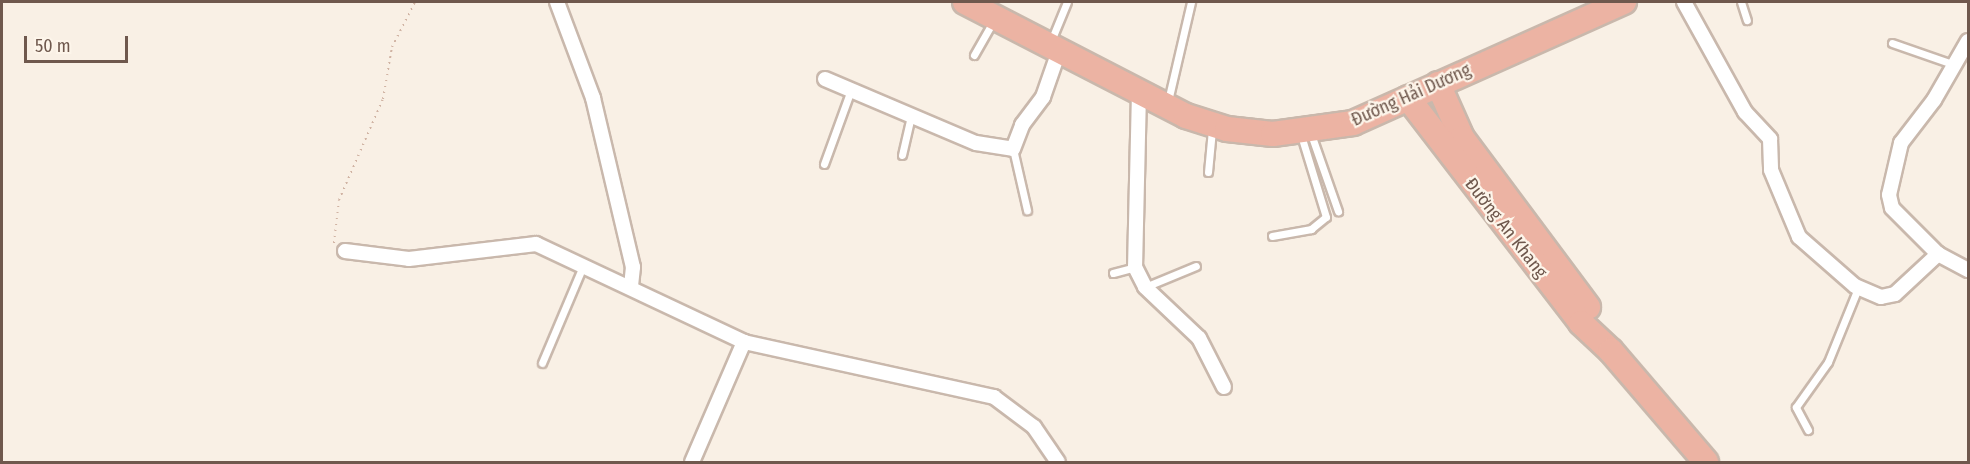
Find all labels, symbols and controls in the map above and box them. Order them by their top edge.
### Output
scale bar [27,24,130,62]
text: 50 m [35,35,71,57]
street label: Đường Hải Dương [1348,59,1474,131]
street label: Đường An Khang [1460,174,1552,282]

